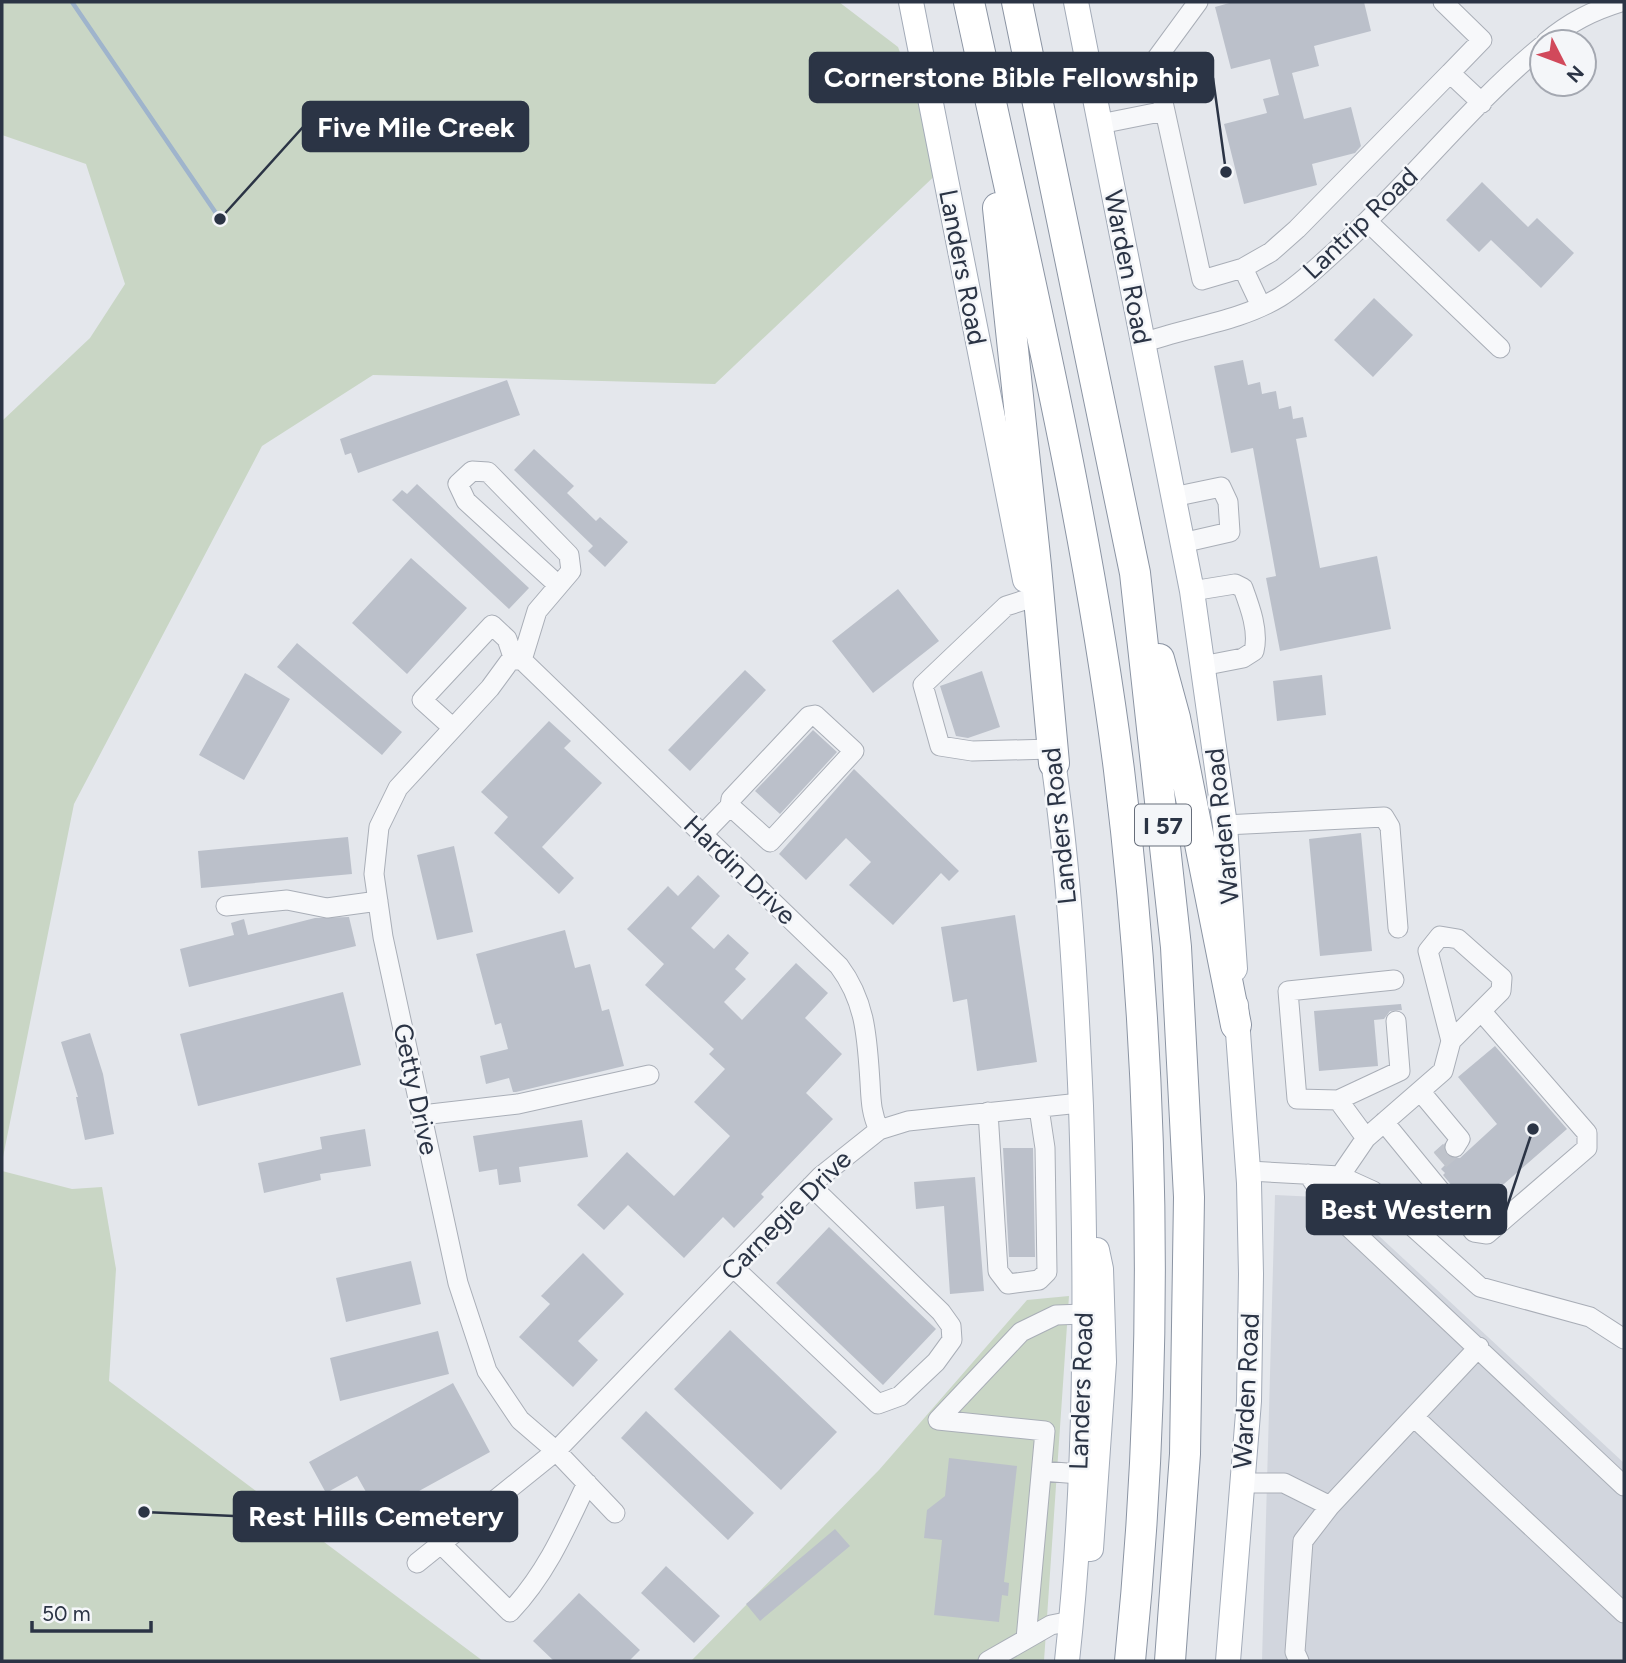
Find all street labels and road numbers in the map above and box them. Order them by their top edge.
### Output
street label: Lantrip Road [1296,160,1424,286]
street label: Landers Road [932,186,994,348]
street label: Warden Road [1097,187,1159,347]
street label: Landers Road [1035,746,1083,906]
street label: Warden Road [1198,747,1246,905]
road number: I 57 [1135,804,1191,846]
street label: Hardin Drive [677,809,803,931]
street label: Getty Drive [386,1020,446,1158]
street label: Carnegie Drive [714,1143,858,1287]
street label: Landers Road [1062,1312,1100,1470]
street label: Warden Road [1226,1312,1266,1470]

